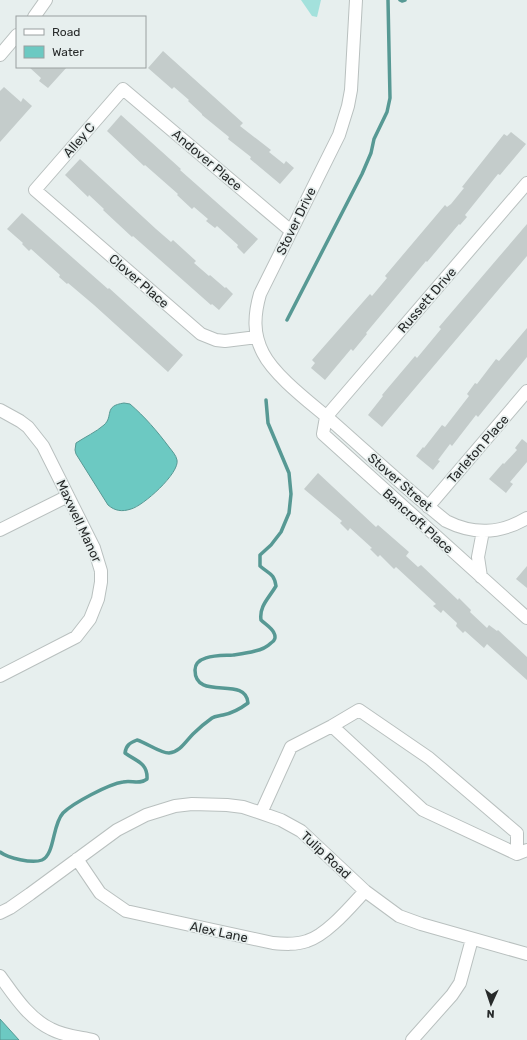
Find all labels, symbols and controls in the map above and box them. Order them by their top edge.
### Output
legend [16,16,146,68]
text: Road [52,25,80,39]
text: Water [52,45,84,59]
street label: Alley C [60,119,98,160]
street label: Andover Place [169,126,245,194]
street label: Stover Drive [273,185,319,257]
street label: Clover Place [106,251,172,311]
street label: Russett Drive [395,264,459,336]
street label: Tarleton Place [444,412,512,486]
street label: Stover Street [365,450,435,514]
street label: Maxwell Manor [53,477,105,565]
street label: Bancroft Place [380,485,456,557]
street label: Tulip Road [298,828,354,882]
street label: Alex Lane [189,919,249,945]
north arrow [471,984,511,1024]
text: N [486,1007,495,1020]

